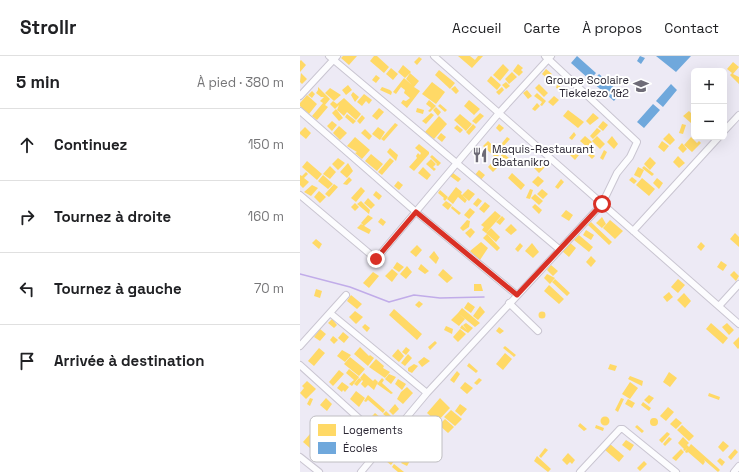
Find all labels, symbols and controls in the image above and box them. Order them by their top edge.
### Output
text: Strollr [20,15,77,40]
text: Accueil [452,19,501,37]
text: Carte [523,19,560,37]
text: À propos [582,19,642,37]
text: Contact [664,19,719,37]
map controls [691,68,727,140]
button: + [691,68,727,104]
text: 5 min [16,71,60,93]
place label: Groupe Scolaire Tiekelezo 1&2 [546,73,629,100]
text: À pied · 380 m [197,74,284,91]
school or university icon: Groupe Scolaire Tiekelezo 1&2 [632,77,650,95]
button: − [691,104,727,140]
icon: ahead [16,134,38,156]
text: Continuez [54,135,127,154]
text: 150 m [248,136,284,153]
place label: Maquis-Restaurant Gbatanikro [492,142,594,169]
restaurant icon: Maquis-Restaurant Gbatanikro [471,146,489,164]
route start [593,195,611,213]
icon: right [16,206,38,228]
text: Tournez à droite [54,207,171,226]
text: 160 m [248,208,284,225]
route end [367,250,385,268]
icon: left [16,278,38,300]
text: Tournez à gauche [54,279,182,298]
text: 70 m [254,280,284,297]
icon: arrive [16,350,38,372]
text: Arrivée à destination [54,351,204,370]
legend [310,416,442,462]
text: Logements [343,423,403,437]
text: Écoles [343,441,378,455]

